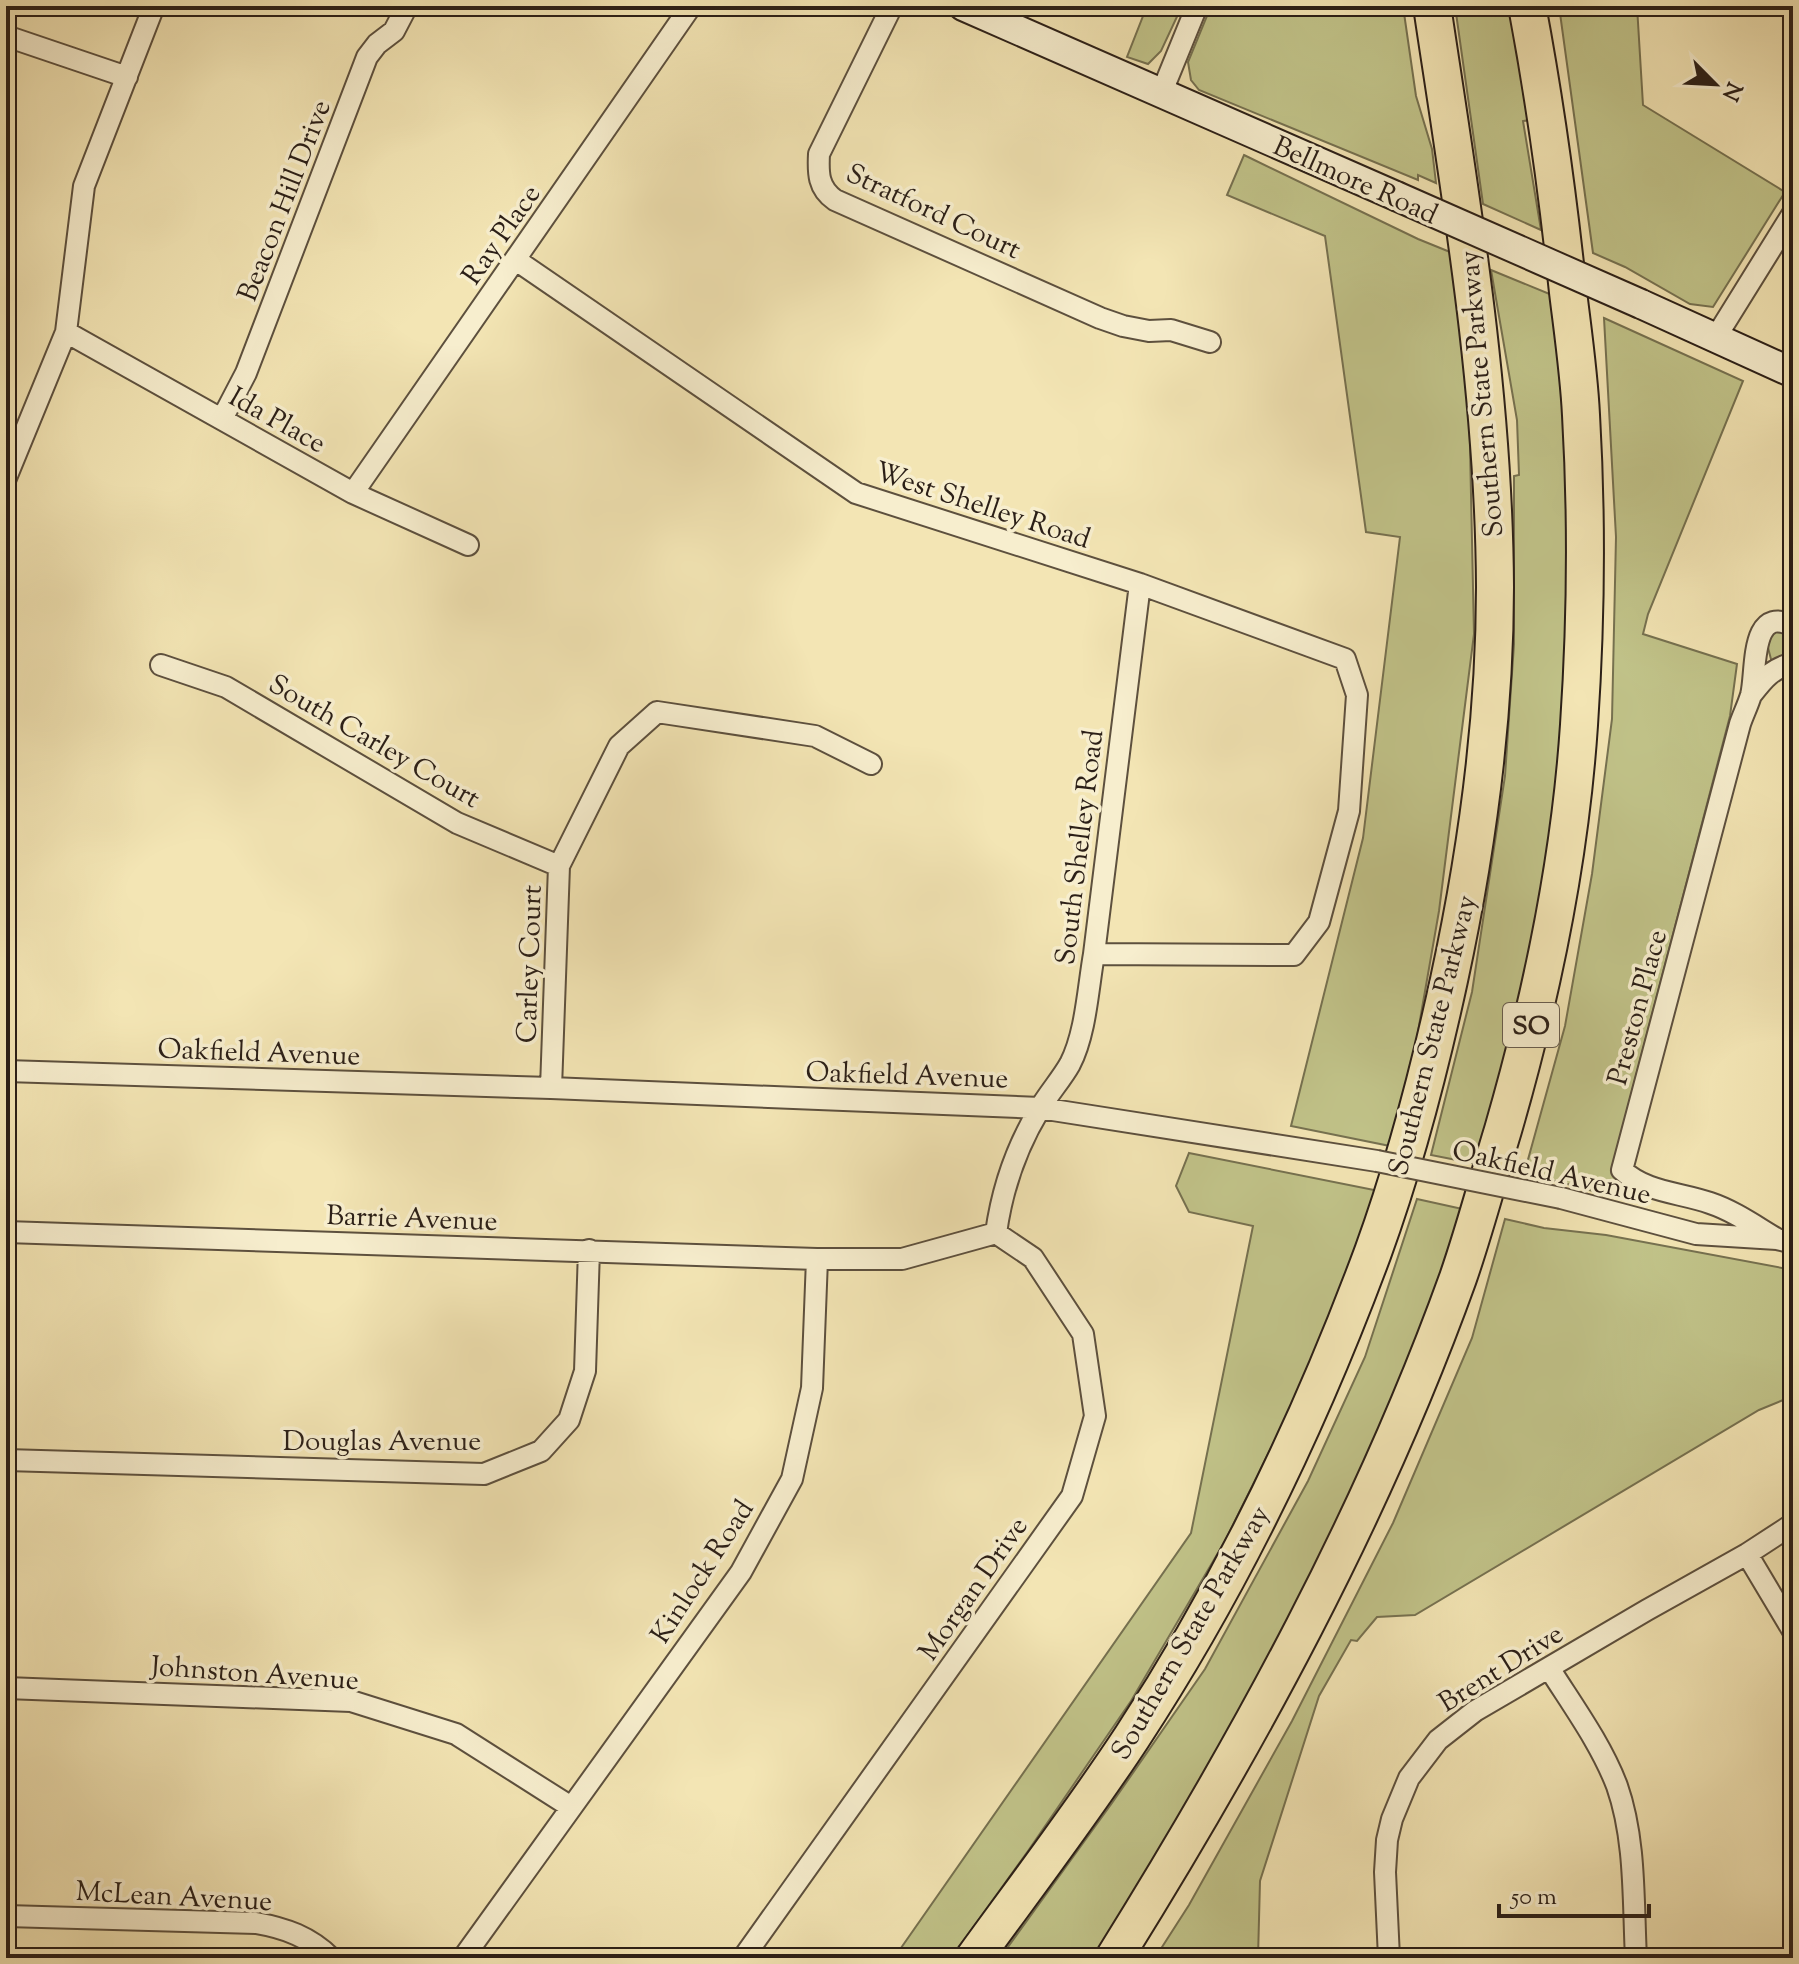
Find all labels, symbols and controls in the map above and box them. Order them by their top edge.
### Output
north arrow [1675,44,1755,124]
text: N [1712,76,1749,106]
street label: Beacon Hill Drive [229,95,343,308]
street label: Bellmore Road [1266,128,1444,236]
street label: Stratford Court [839,155,1027,271]
street label: Ray Place [453,177,552,294]
street label: Southern State Parkway [1451,249,1515,539]
street label: Ida Place [221,379,332,465]
street label: West Shelley Road [869,453,1095,561]
street label: South Carley Court [260,666,487,820]
street label: South Shelley Road [1047,727,1115,967]
street label: Carley Court [508,884,554,1044]
street label: Southern State Parkway [1380,891,1488,1180]
street label: Preston Place [1599,926,1679,1090]
road number: SO [1503,1003,1559,1047]
street label: Oakfield Avenue [157,1030,361,1078]
street label: Oakfield Avenue [805,1053,1009,1101]
street label: Oakfield Avenue [1448,1132,1655,1216]
street label: Barrie Avenue [325,1197,498,1243]
street label: Douglas Avenue [283,1423,481,1463]
street label: Kinlock Road [642,1493,765,1652]
street label: Southern State Parkway [1102,1499,1281,1768]
street label: Morgan Drive [910,1510,1039,1670]
street label: Brent Drive [1431,1615,1572,1724]
street label: Johnston Avenue [148,1648,360,1702]
scale bar [1499,1868,1649,1918]
street label: McLean Avenue [74,1873,273,1923]
text: 50 m [1509,1881,1557,1915]

